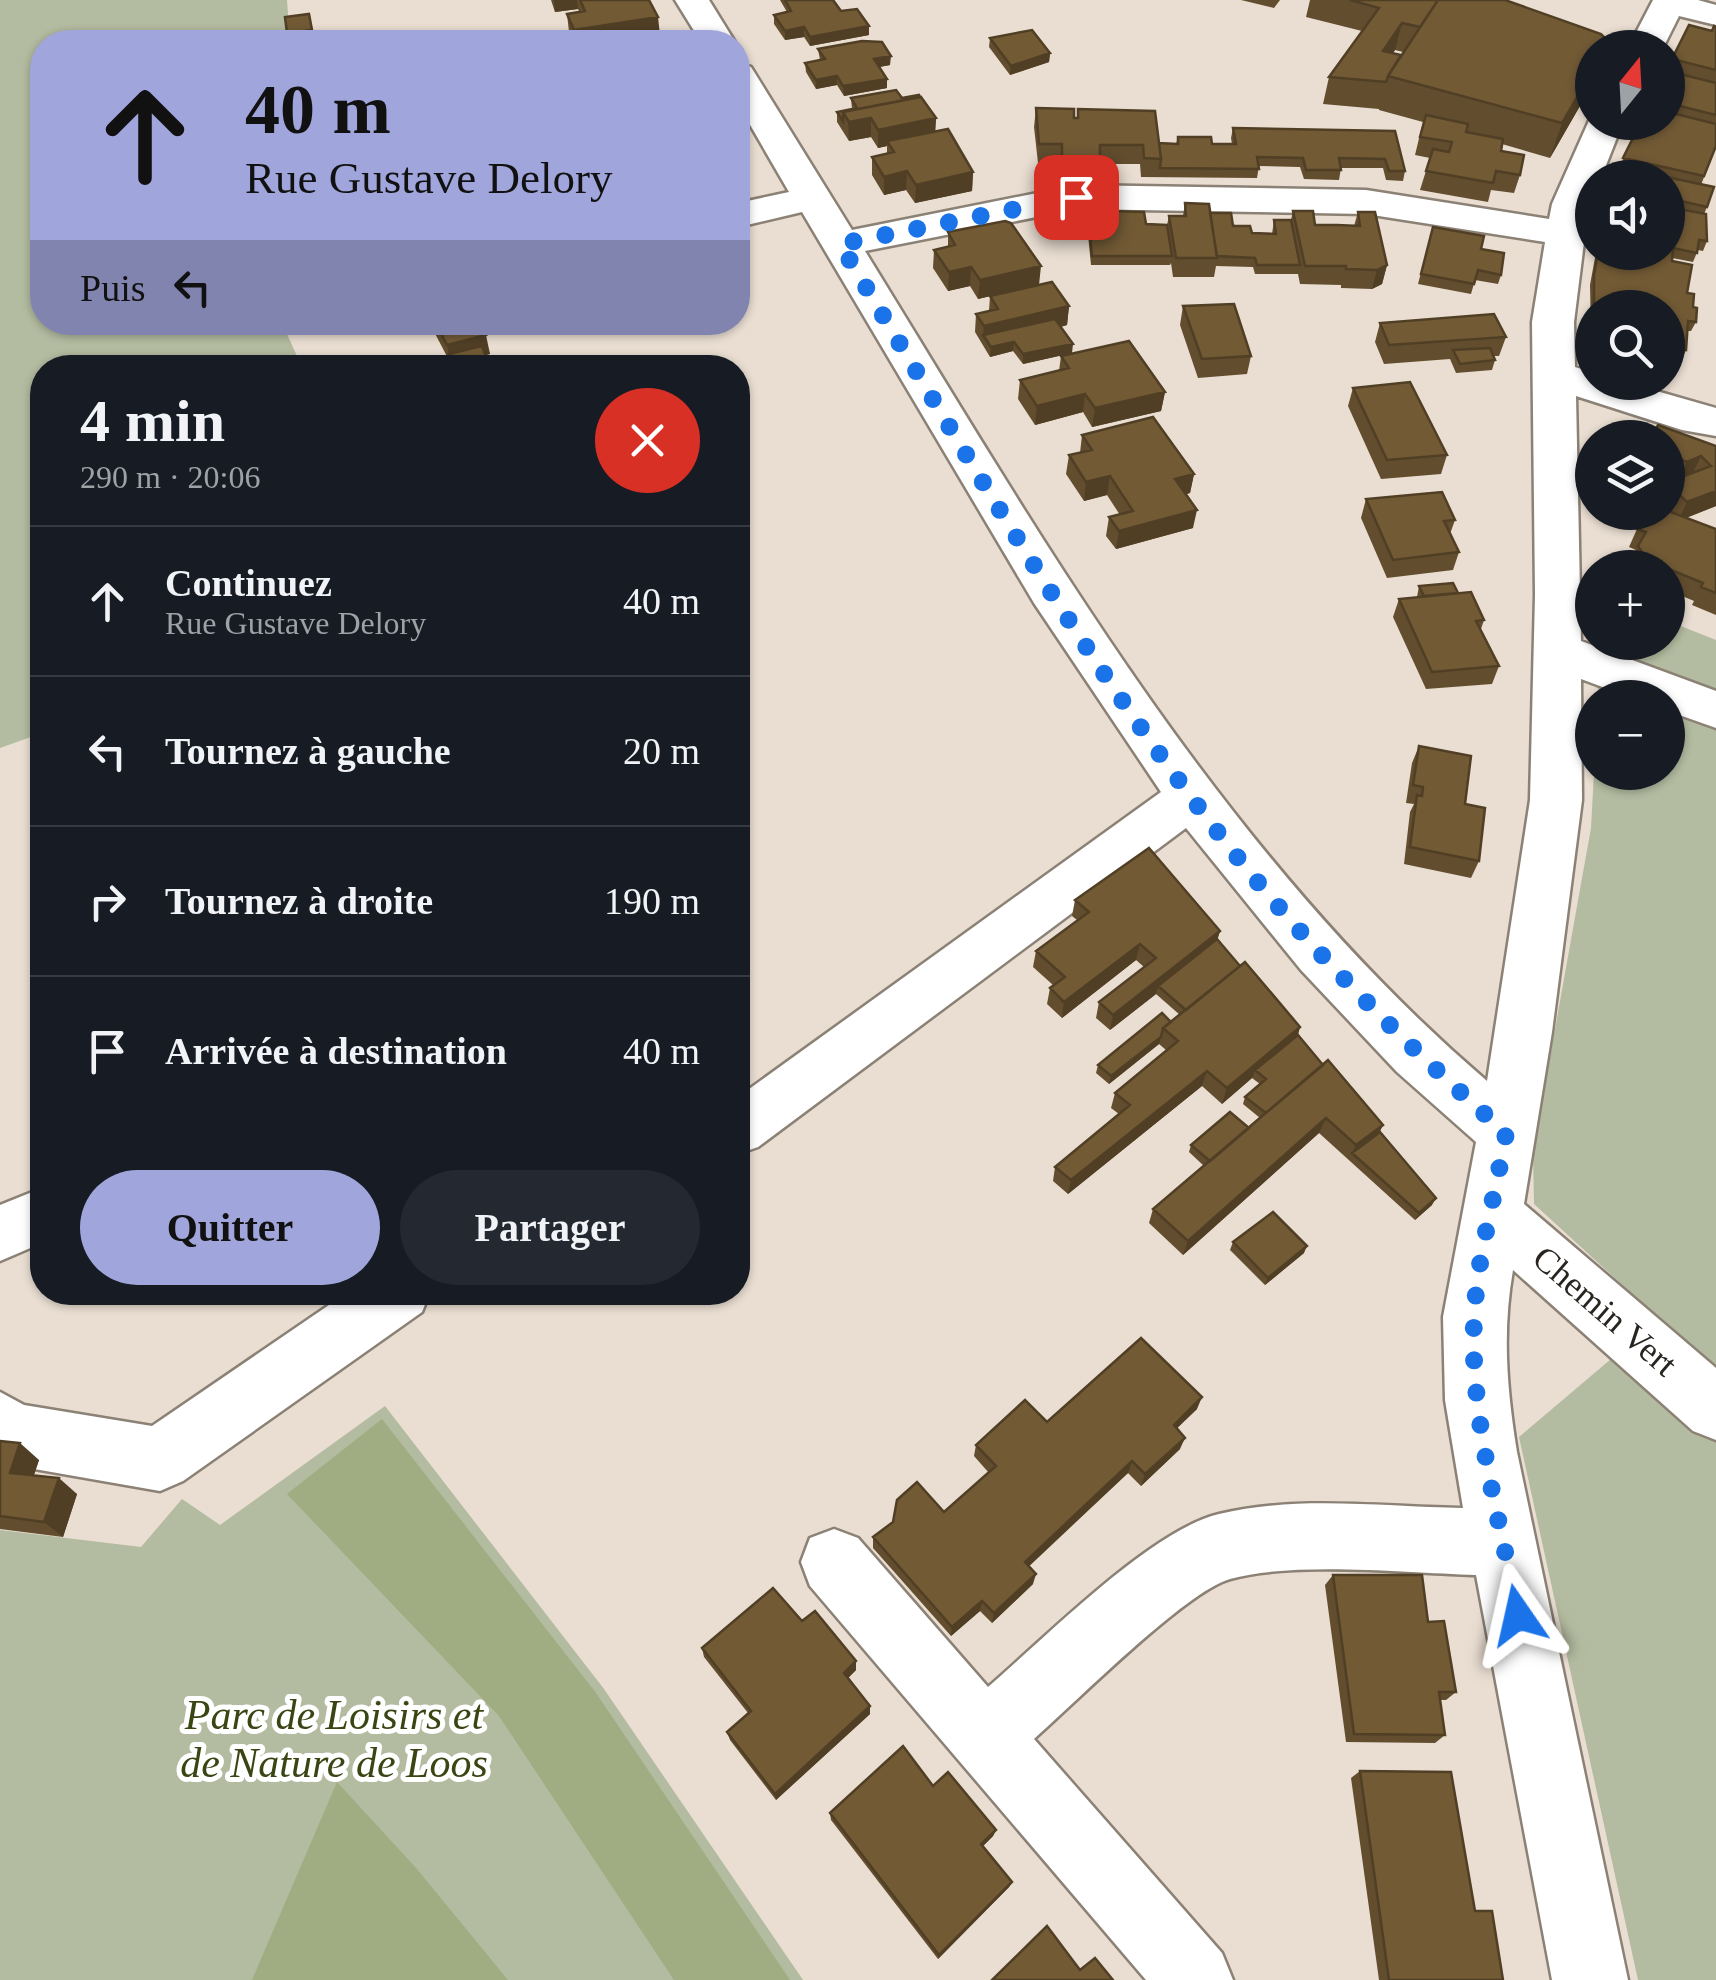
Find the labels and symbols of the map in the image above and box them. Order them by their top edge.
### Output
north arrow [1575,30,1685,140]
pin [1034,155,1119,240]
street label: Chemin Vert [1525,1238,1685,1384]
position arrow [1466,1563,1570,1667]
park label: Parc de Loisirs et de Nature de Loos [180,1692,488,1786]

